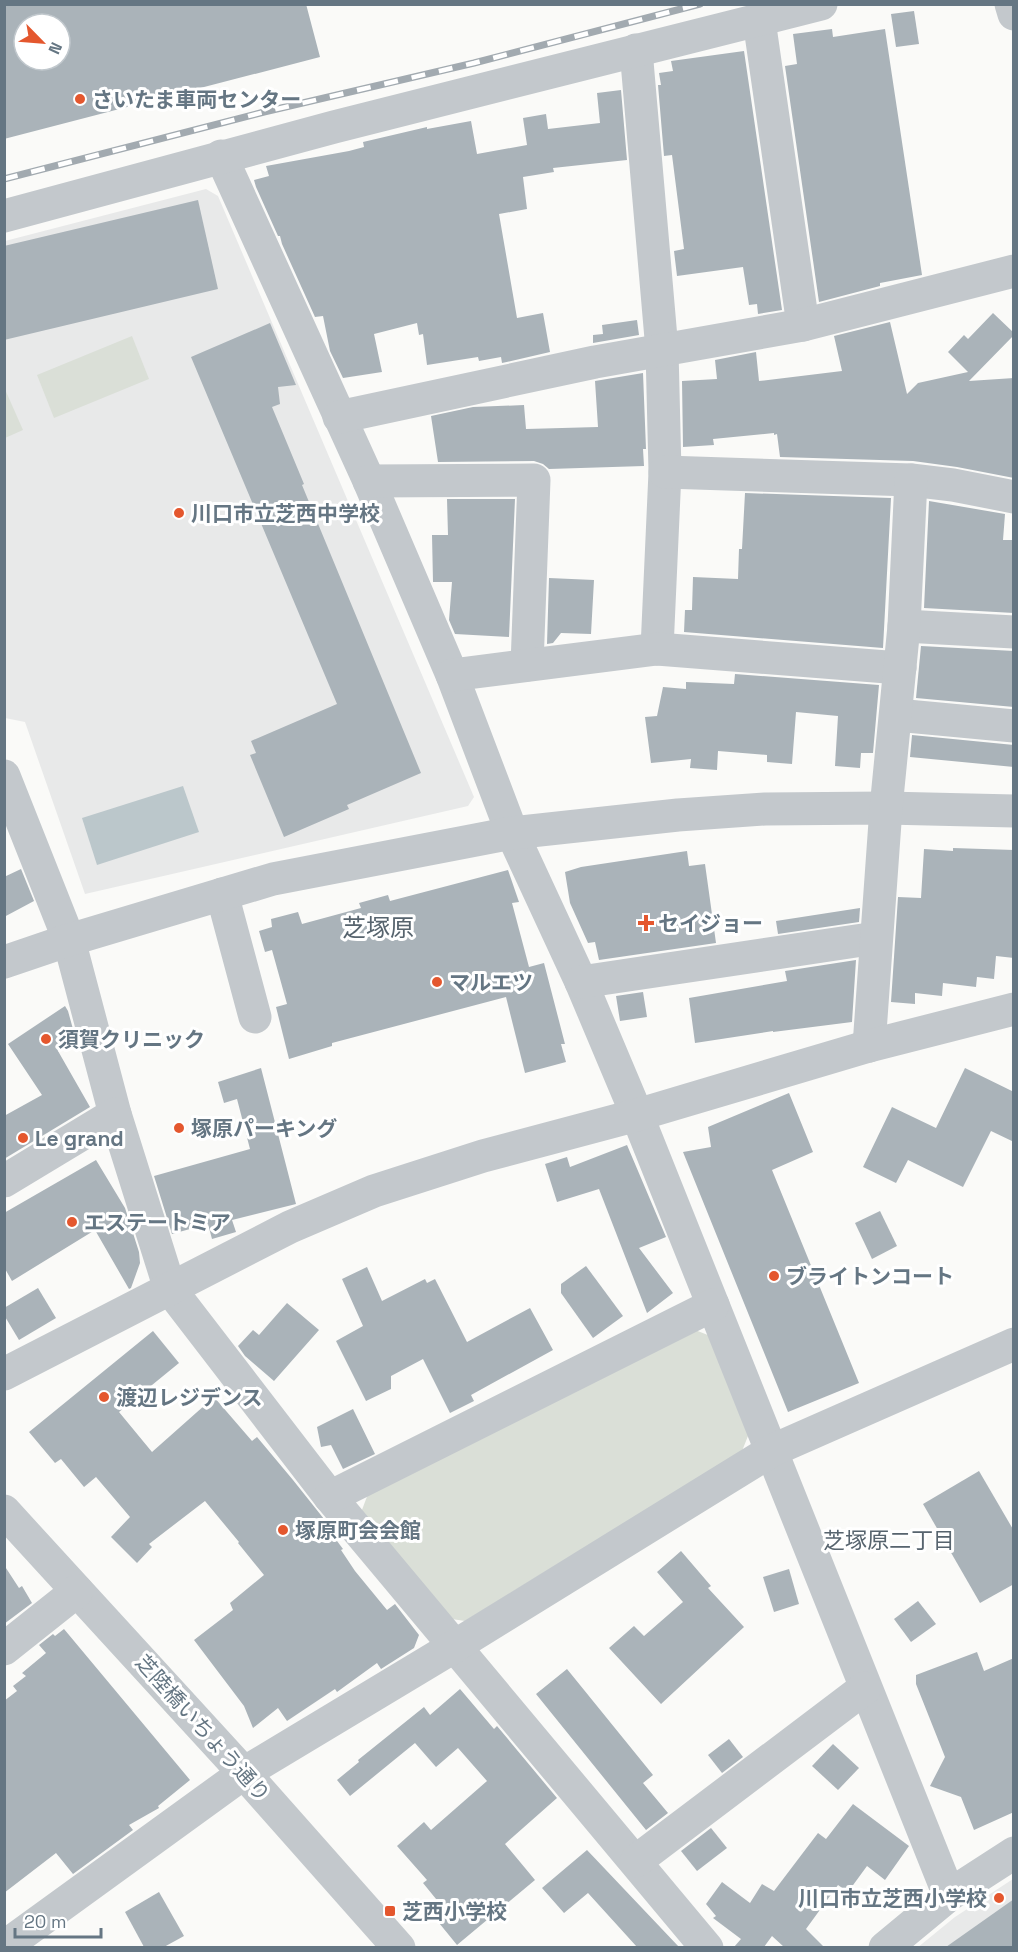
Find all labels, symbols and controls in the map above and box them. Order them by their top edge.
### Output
north arrow [12,12,72,72]
text: N [43,39,67,57]
place label: さいたま車両センター [92,86,301,113]
marker: さいたま車両センター [73,92,87,106]
place label: 川口市立芝西中学校 [191,500,380,527]
marker: 川口市立芝西中学校 [172,506,186,520]
place label: セイジョー [658,910,763,937]
district label: 芝塚原 [342,912,414,943]
marker: セイジョー [639,916,653,930]
place label: マルエツ [449,969,533,996]
marker: マルエツ [430,975,444,989]
place label: 須賀クリニック [58,1026,205,1053]
marker: 須賀クリニック [39,1032,53,1046]
place label: 塚原パーキング [191,1115,337,1142]
marker: 塚原パーキング [172,1121,186,1135]
place label: Le grand [35,1125,124,1152]
marker: Le grand [16,1131,30,1145]
place label: エステートミア [84,1209,231,1236]
marker: エステートミア [65,1215,79,1229]
place label: ブライトンコート [786,1263,954,1290]
marker: ブライトンコート [767,1269,781,1283]
place label: 渡辺レジデンス [116,1384,263,1411]
marker: 渡辺レジデンス [97,1390,111,1404]
place label: 塚原町会会館 [295,1517,421,1544]
marker: 塚原町会会館 [276,1523,290,1537]
district label: 芝塚原二丁目 [823,1526,955,1554]
street label: 芝陸橋いちょう通り [130,1649,276,1807]
place label: 川口市立芝西小学校 [798,1885,987,1912]
marker: 川口市立芝西小学校 [992,1891,1006,1905]
place label: 芝西小学校 [402,1898,507,1925]
scale bar [15,1901,100,1939]
marker: 芝西小学校 [383,1904,397,1918]
text: 20 m [24,1910,67,1933]

